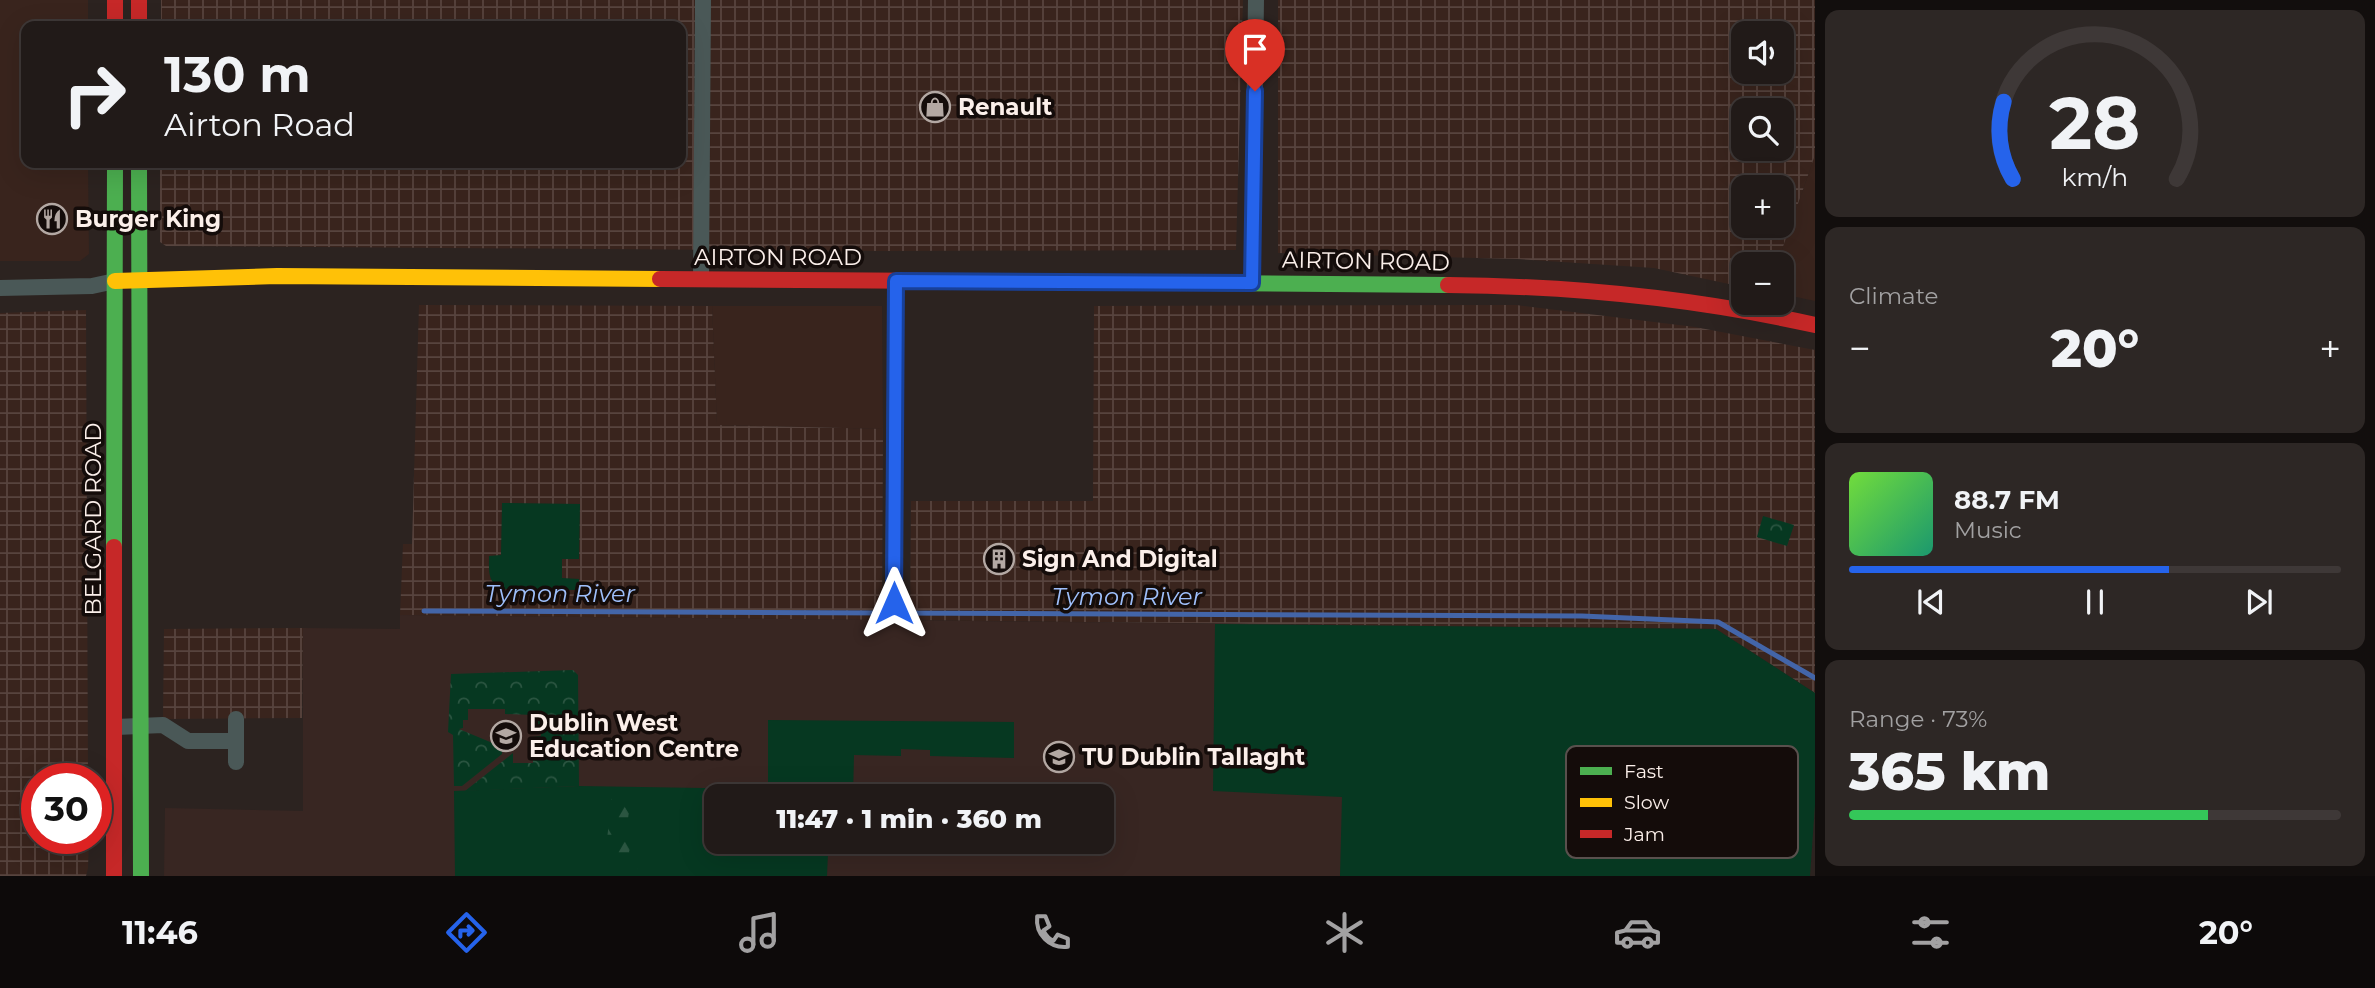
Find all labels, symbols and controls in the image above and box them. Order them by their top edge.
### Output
pin [1225,19,1285,91]
map controls [1731,21,1794,315]
button: sound [1731,21,1794,84]
icon: arrive [1236,30,1274,68]
text: 130 m [164,45,311,104]
icon: right [49,49,140,140]
text: 28 [2050,80,2141,168]
shop icon: Renault [918,90,952,124]
place label: Renault [958,93,1052,121]
button: search [1731,98,1794,161]
text: Airton Road [164,105,355,144]
text: km/h [2062,162,2128,192]
button: + [1731,175,1794,238]
restaurant icon: Burger King [35,202,69,236]
place label: Burger King [75,205,221,233]
street label: AIRTON ROAD [694,243,862,271]
street label: AIRTON ROAD [1282,246,1450,276]
button: − [1731,252,1794,315]
text: Climate [1849,282,1938,310]
text: 20° [2051,317,2139,380]
text: − [1849,325,1871,372]
text: + [2319,325,2341,372]
street label: BELGARD ROAD [79,422,107,616]
text: 88.7 FM [1954,484,2060,516]
text: Music [1954,516,2022,544]
building icon: Sign And Digital [982,542,1016,576]
place label: Sign And Digital [1022,545,1218,573]
position arrow [857,566,931,640]
water label: Tymon River [485,579,637,608]
water label: Tymon River [1052,582,1204,611]
icon: previous [1912,583,1950,621]
icon: pause [2076,583,2114,621]
icon: next [2240,583,2278,621]
text: Range · 73% [1849,705,1987,733]
place label: Dublin West Education Centre [529,709,739,763]
school or university icon: Dublin West Education Centre [489,719,523,753]
school or university icon: TU Dublin Tallaght [1042,740,1076,774]
text: 365 km [1849,740,2050,803]
place label: TU Dublin Tallaght [1082,743,1305,771]
legend [1566,746,1798,858]
text: Fast [1624,760,1664,783]
speed limit sign: 30 [21,763,112,854]
text: Slow [1624,791,1669,814]
text: 11:47 · 1 min · 360 m [776,803,1042,835]
text: Jam [1623,823,1665,846]
icon: directions [442,908,491,957]
icon: music [735,908,784,957]
icon: phone [1027,908,1076,957]
icon: climate [1320,908,1369,957]
icon: car [1613,908,1662,957]
icon: filters [1906,908,1955,957]
text: 11:46 [122,913,198,952]
text: 20° [2199,913,2253,952]

